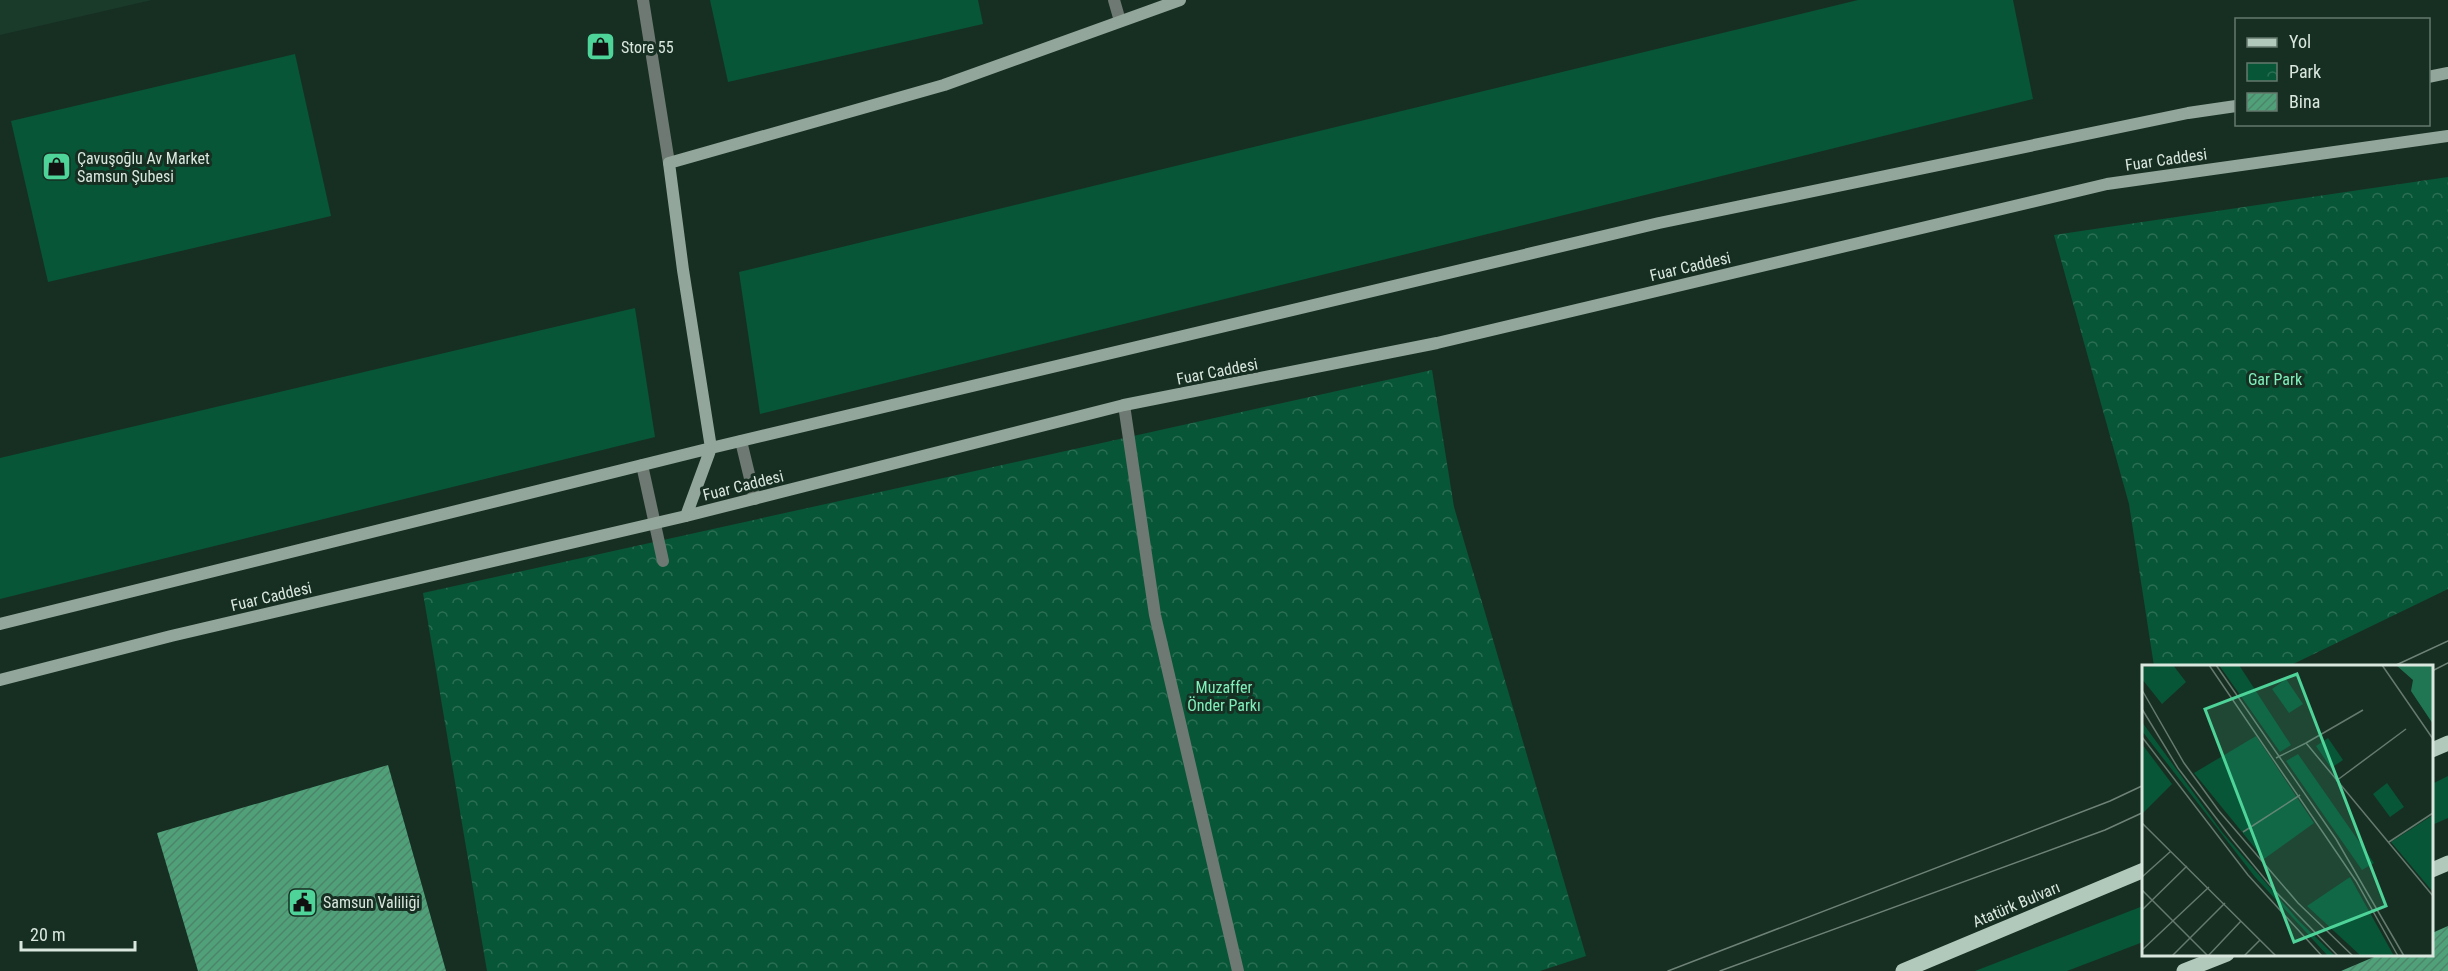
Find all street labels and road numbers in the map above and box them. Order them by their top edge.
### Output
street label: Fuar Caddesi [2124,144,2208,175]
street label: Fuar Caddesi [1648,248,1732,285]
street label: Fuar Caddesi [1175,354,1259,389]
street label: Fuar Caddesi [701,466,785,505]
street label: Fuar Caddesi [229,578,313,615]
street label: Atatürk Bulvarı [1970,878,2063,931]

